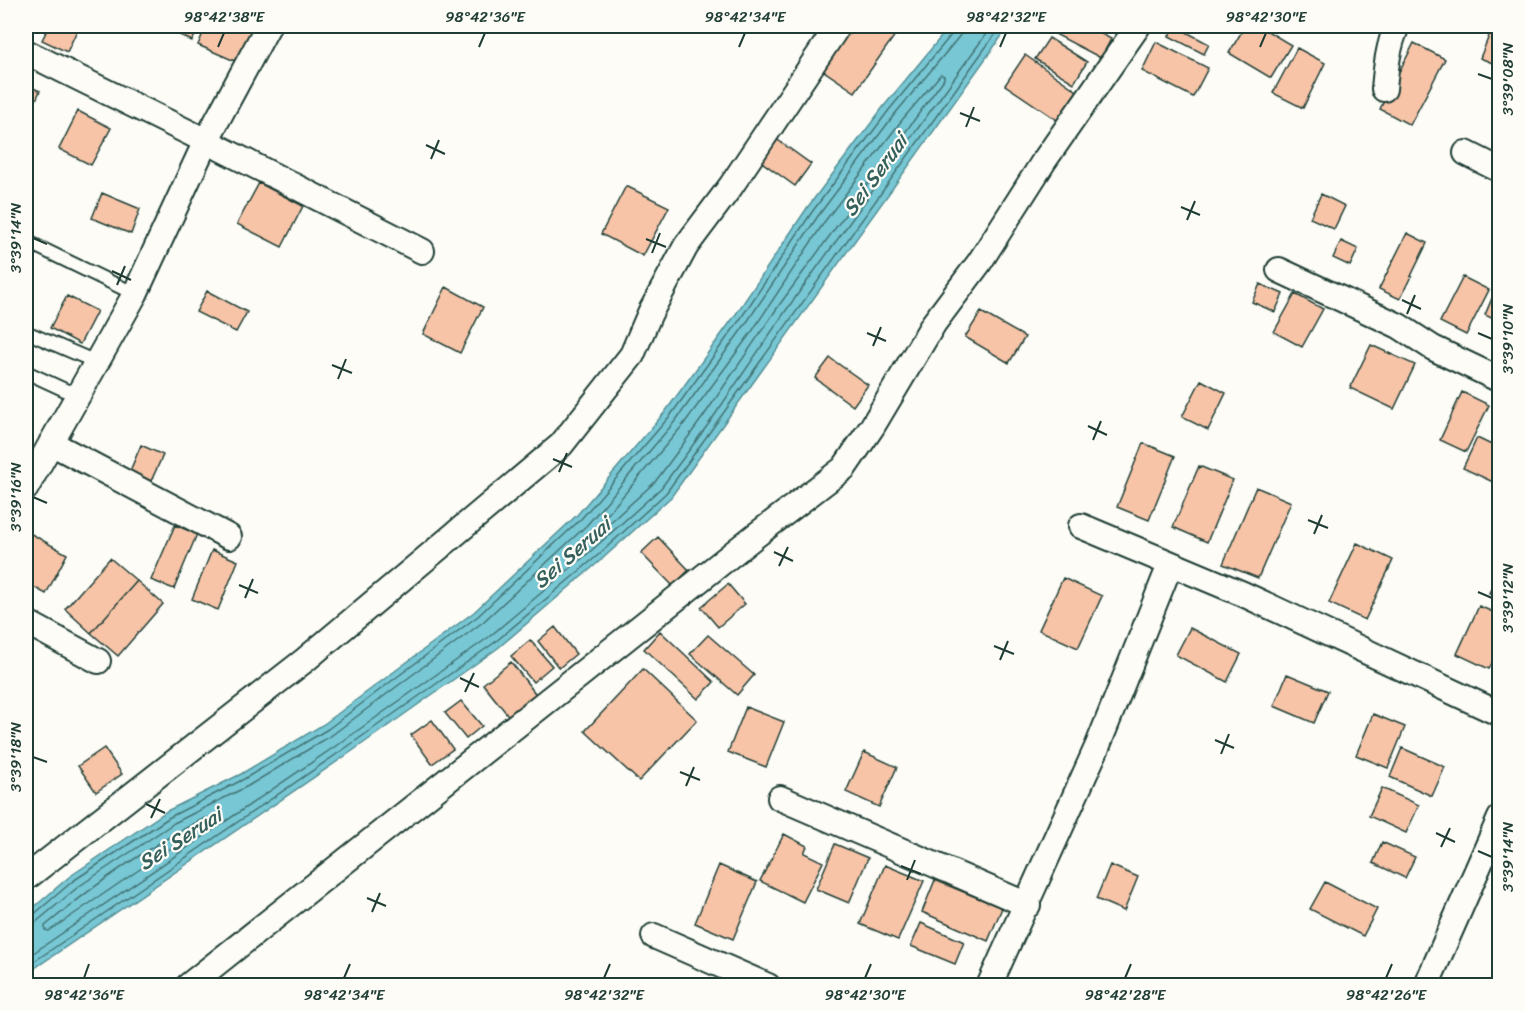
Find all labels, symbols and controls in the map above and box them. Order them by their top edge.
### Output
text: 98°42'38"E [184,4,266,30]
text: 98°42'36"E [445,4,526,30]
text: 98°42'34"E [705,4,787,30]
text: 98°42'32"E [966,4,1048,30]
text: 98°42'30"E [1226,4,1308,30]
text: 3°39'08"N [1495,42,1521,115]
water label: Sei Seruai [832,122,921,225]
text: 3°39'14"N [3,202,29,273]
text: 3°39'10"N [1495,303,1521,374]
text: 3°39'16"N [3,462,29,532]
water label: Sei Seruai [524,505,623,598]
text: 3°39'12"N [1495,563,1521,633]
text: 3°39'18"N [3,722,29,792]
water label: Sei Seruai [130,795,234,881]
text: 3°39'14"N [1495,821,1521,892]
text: 98°42'36"E [44,982,125,1008]
text: 98°42'34"E [304,982,386,1008]
text: 98°42'32"E [564,982,646,1008]
text: 98°42'30"E [825,982,907,1008]
text: 98°42'28"E [1085,982,1167,1008]
text: 98°42'26"E [1346,982,1428,1008]

